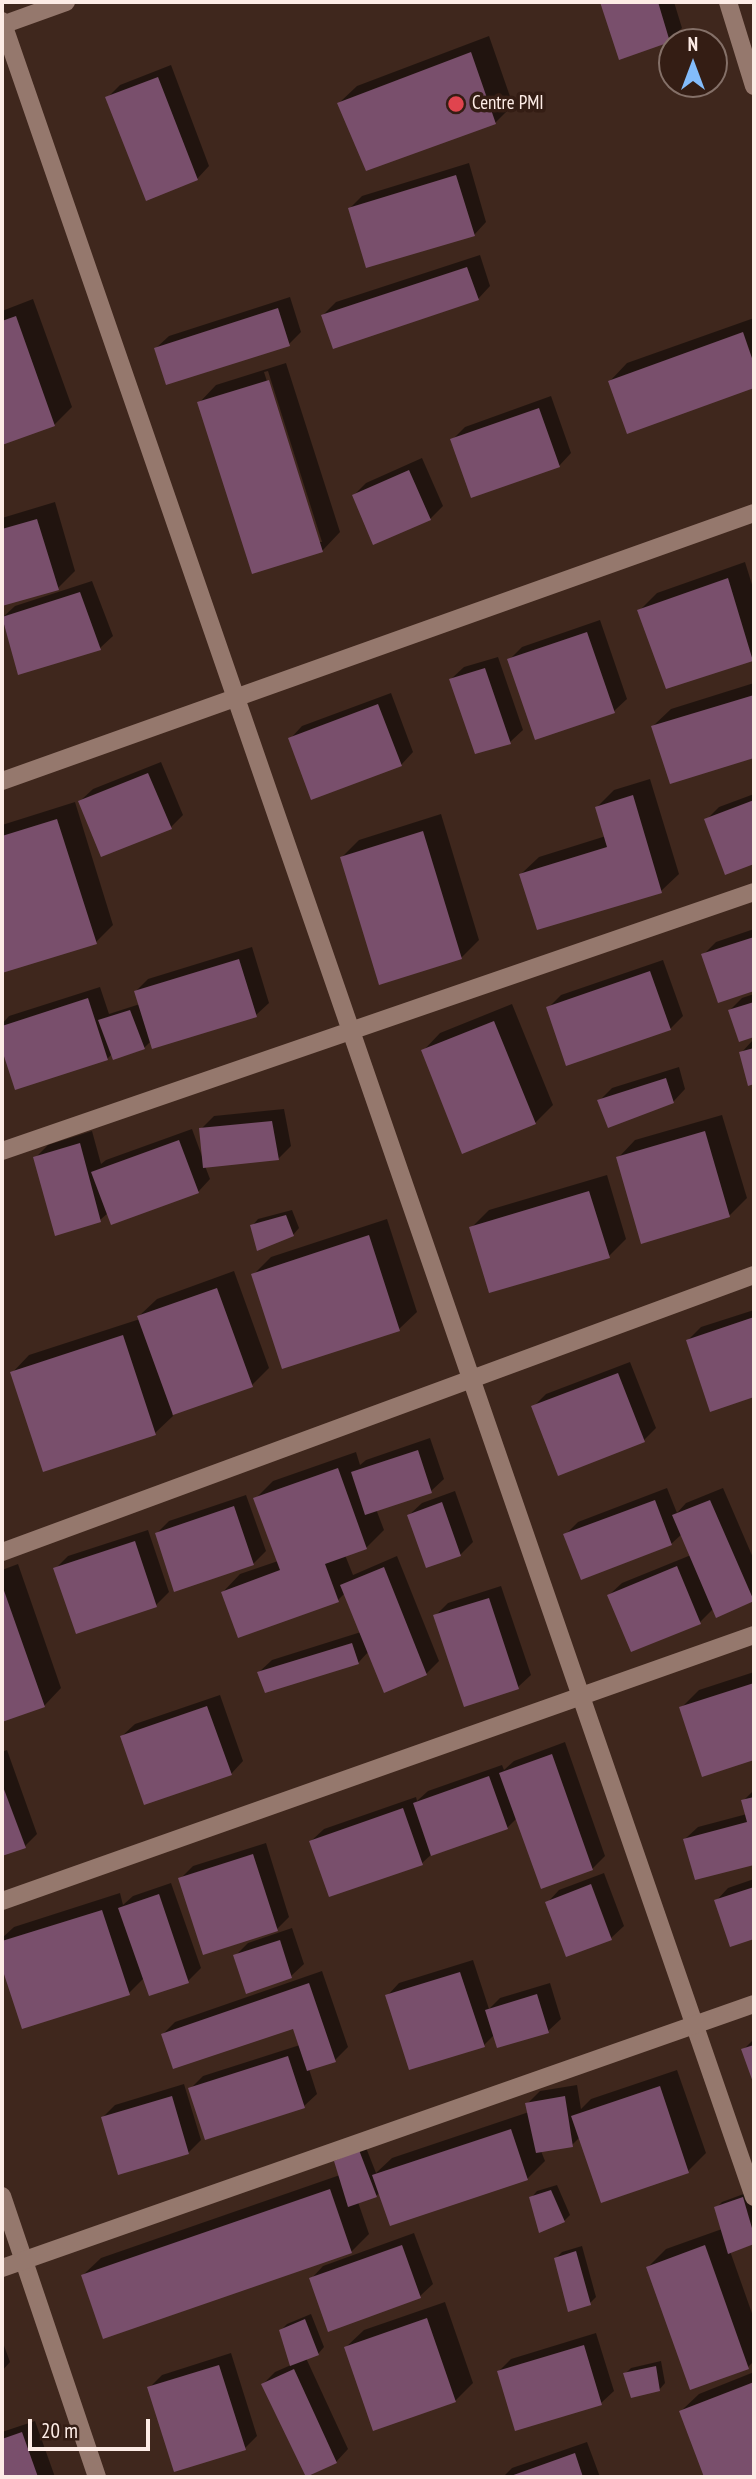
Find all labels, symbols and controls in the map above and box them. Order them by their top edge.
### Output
north arrow [658,28,728,98]
text: N [688,32,698,56]
place label: Centre PMI [472,93,544,115]
marker: Centre PMI [446,94,466,114]
scale bar [32,2406,154,2450]
text: 20 m [41,2417,78,2444]

